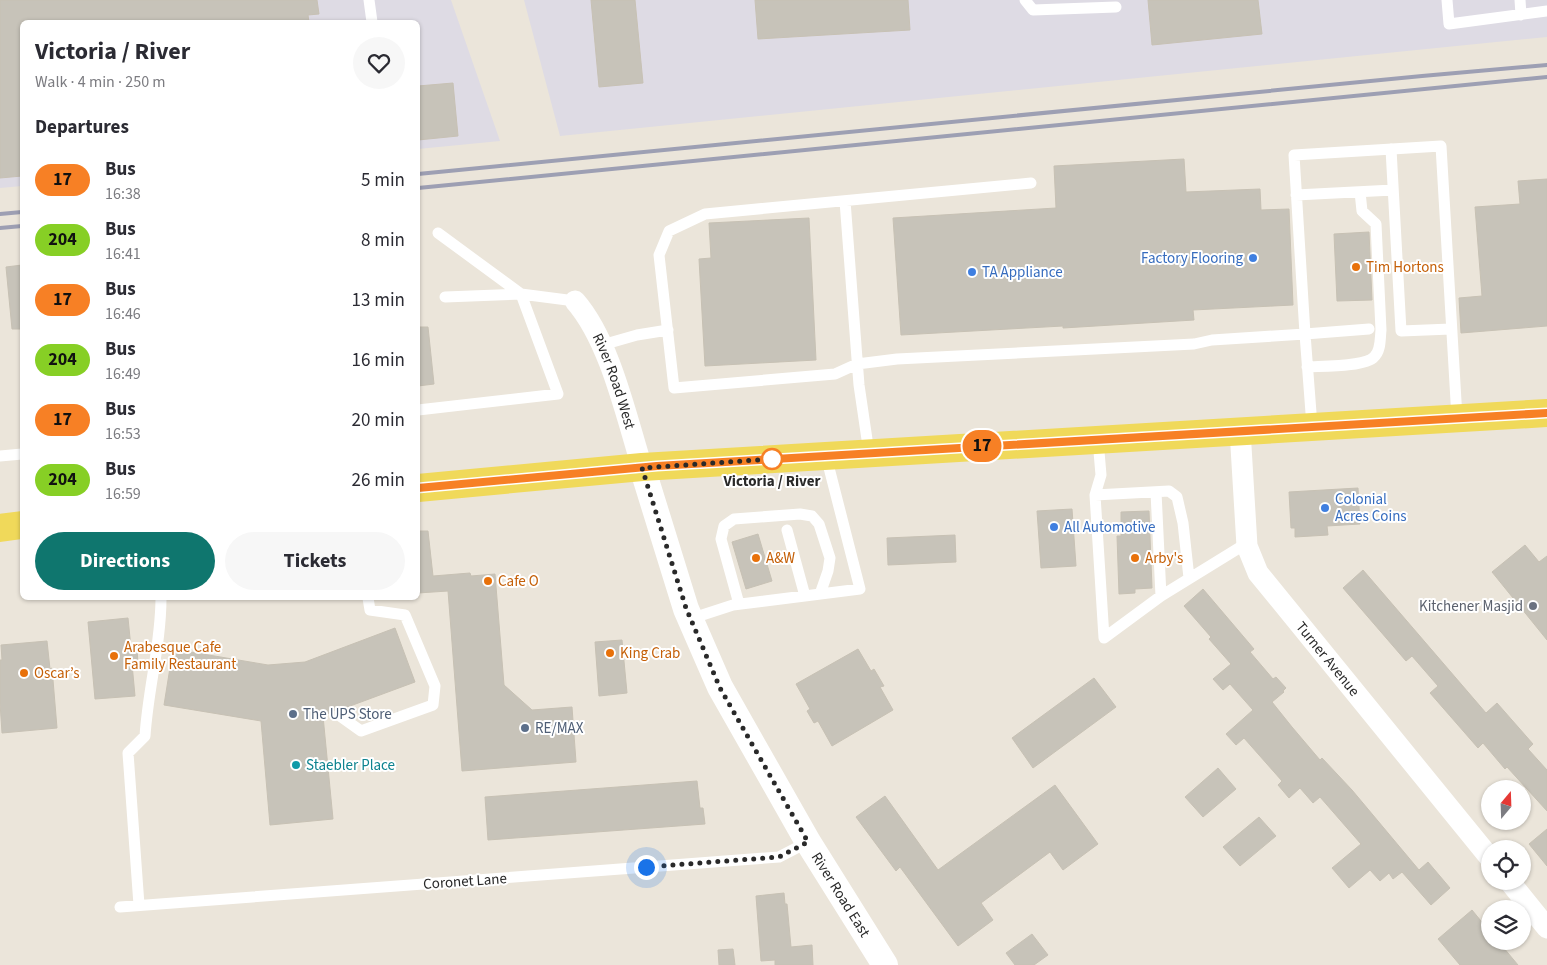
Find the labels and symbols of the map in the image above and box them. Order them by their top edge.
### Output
place label: Factory Flooring [1141,248,1243,269]
marker: Factory Flooring [1247,252,1259,264]
place label: Tim Hortons [1366,257,1444,278]
marker: Tim Hortons [1350,261,1362,273]
place label: TA Appliance [982,262,1063,283]
marker: TA Appliance [966,266,978,278]
street label: River Road West [587,330,640,432]
line badge: 17 [960,430,1004,462]
marker: Victoria / River [761,448,783,470]
place label: Victoria / River [722,471,821,492]
place label: Colonial Acres Coins [1335,489,1407,527]
marker: Colonial Acres Coins [1319,502,1331,514]
place label: All Automotive [1064,517,1155,538]
marker: All Automotive [1048,521,1060,533]
place label: A&W [766,548,795,569]
place label: Arby's [1145,548,1183,569]
marker: A&W [750,552,762,564]
marker: Arby's [1129,552,1141,564]
place label: Cafe O [498,571,539,592]
marker: Cafe O [482,575,494,587]
place label: Kitchener Masjid [1419,596,1523,617]
marker: Kitchener Masjid [1527,600,1539,612]
street label: Turner Avenue [1291,617,1364,701]
place label: Arabesque Cafe Family Restaurant [124,637,236,675]
place label: King Crab [620,643,680,664]
marker: King Crab [604,647,616,659]
marker: Arabesque Cafe Family Restaurant [108,650,120,662]
place label: Oscar’s [34,663,80,684]
marker: Oscar’s [18,667,30,679]
place label: The UPS Store [303,704,392,725]
marker: The UPS Store [287,708,299,720]
place label: RE/MAX [535,718,584,739]
marker: RE/MAX [519,722,531,734]
place label: Staebler Place [306,755,395,776]
marker: Staebler Place [290,759,302,771]
north arrow [1481,780,1531,830]
street label: River Road East [806,848,875,941]
your location [634,855,659,880]
street label: Coronet Lane [422,868,508,895]

